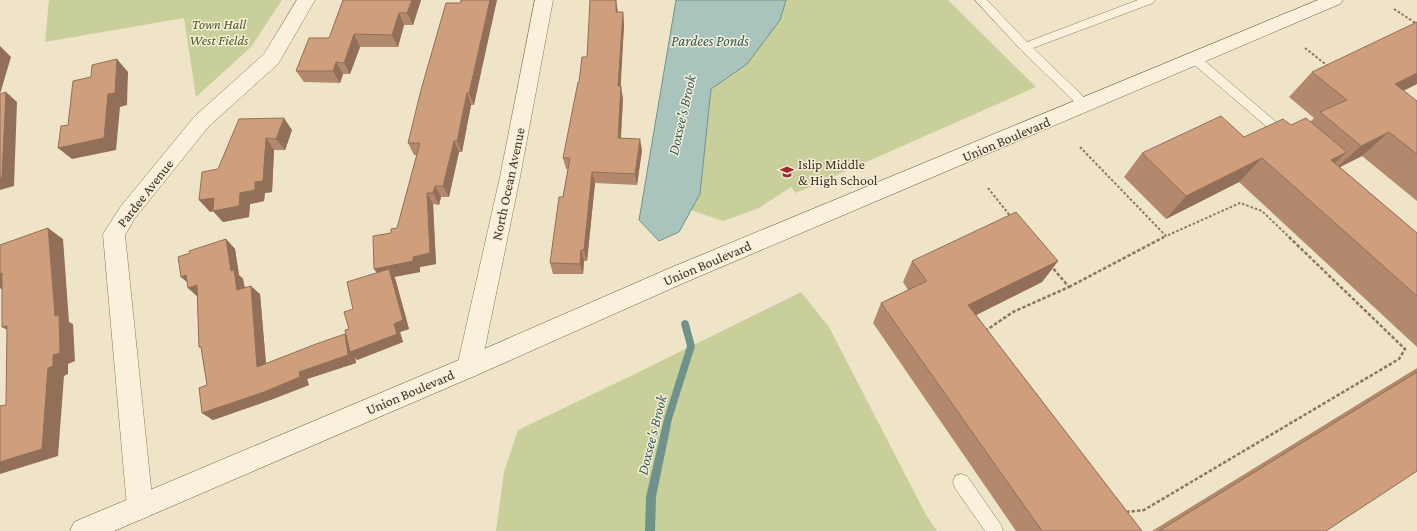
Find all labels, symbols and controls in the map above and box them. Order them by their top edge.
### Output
park label: Town Hall West Fields [190,16,249,48]
water label: Pardees Ponds [671,33,749,49]
water label: Doxsee's Brook [665,72,699,157]
street label: Union Boulevard [960,113,1053,165]
street label: North Ocean Avenue [488,126,528,242]
street label: Pardee Avenue [114,156,176,230]
place label: Islip Middle & High School [798,156,878,188]
school or university icon: Islip Middle & High School [779,164,795,180]
street label: Union Boulevard [661,237,754,289]
street label: Union Boulevard [364,366,457,418]
water label: Doxsee's Brook [634,392,670,477]

